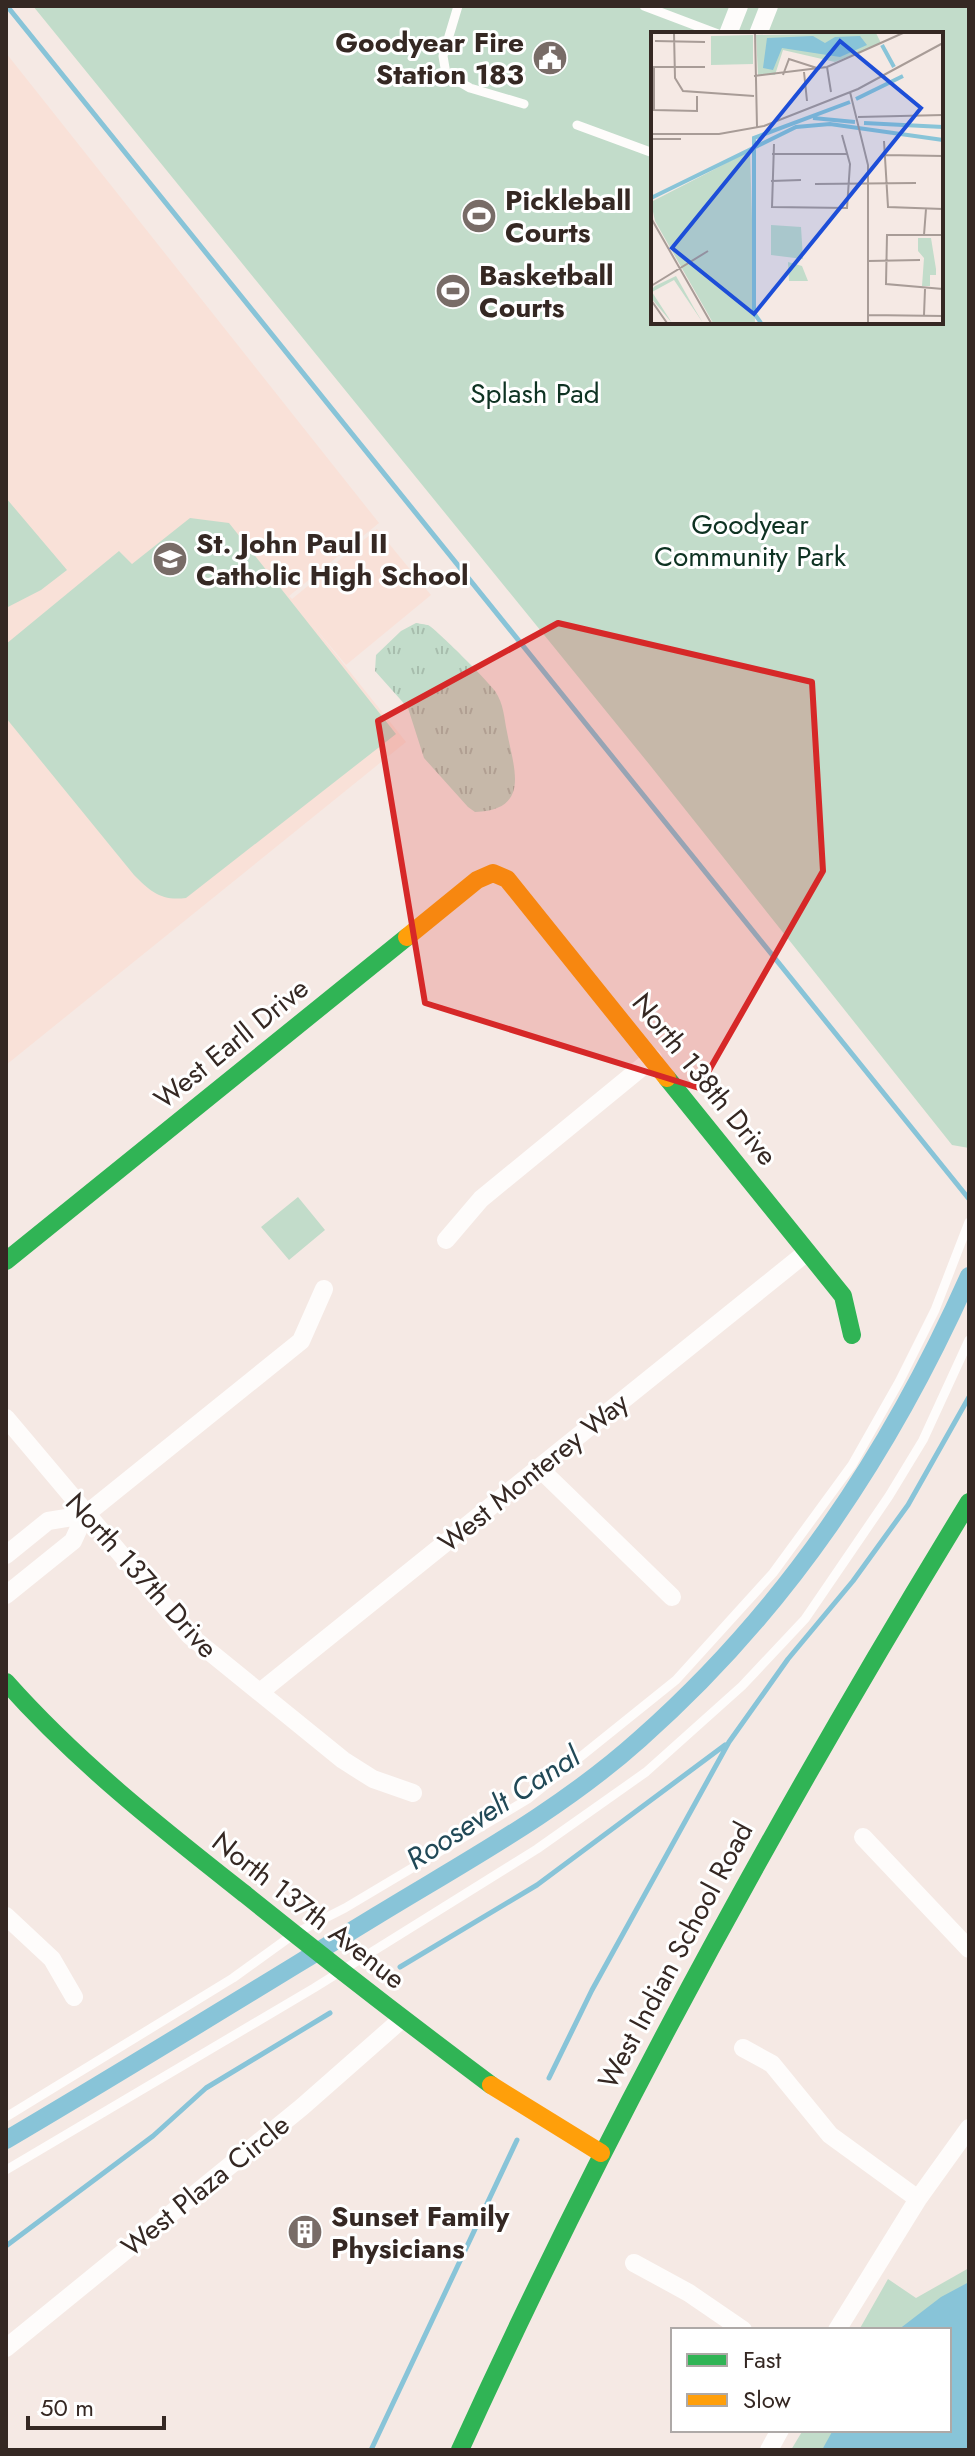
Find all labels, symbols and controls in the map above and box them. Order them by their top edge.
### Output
place label: Goodyear Fire Station 183 [335,22,524,95]
inset map [651,32,943,324]
public building icon: Goodyear Fire Station 183 [531,39,569,77]
place label: Pickleball Courts [505,180,631,253]
sports icon: Pickleball Courts [460,197,498,235]
place label: Basketball Courts [479,255,614,328]
sports icon: Basketball Courts [434,272,472,310]
park label: Splash Pad [470,373,600,414]
park label: Goodyear Community Park [654,504,847,577]
place label: St. John Paul II Catholic High School [196,523,469,596]
school or university icon: St. John Paul II Catholic High School [151,540,189,578]
street label: West Earll Drive [145,968,317,1119]
street label: North 138th Drive [622,984,787,1174]
street label: West Monterey Way [429,1382,638,1562]
street label: North 137th Drive [56,1483,227,1667]
water label: Roosevelt Canal [397,1735,589,1880]
street label: West Indian School Road [588,1815,763,2096]
street label: North 137th Avenue [203,1822,414,1999]
street label: West Plaza Circle [112,2105,298,2266]
place label: Sunset Family Physicians [331,2196,510,2269]
building icon: Sunset Family Physicians [286,2213,324,2251]
legend [671,2328,951,2432]
text: Fast [743,2342,781,2377]
scale bar [28,2380,164,2430]
text: Slow [743,2382,791,2417]
text: 50 m [40,2390,94,2425]

